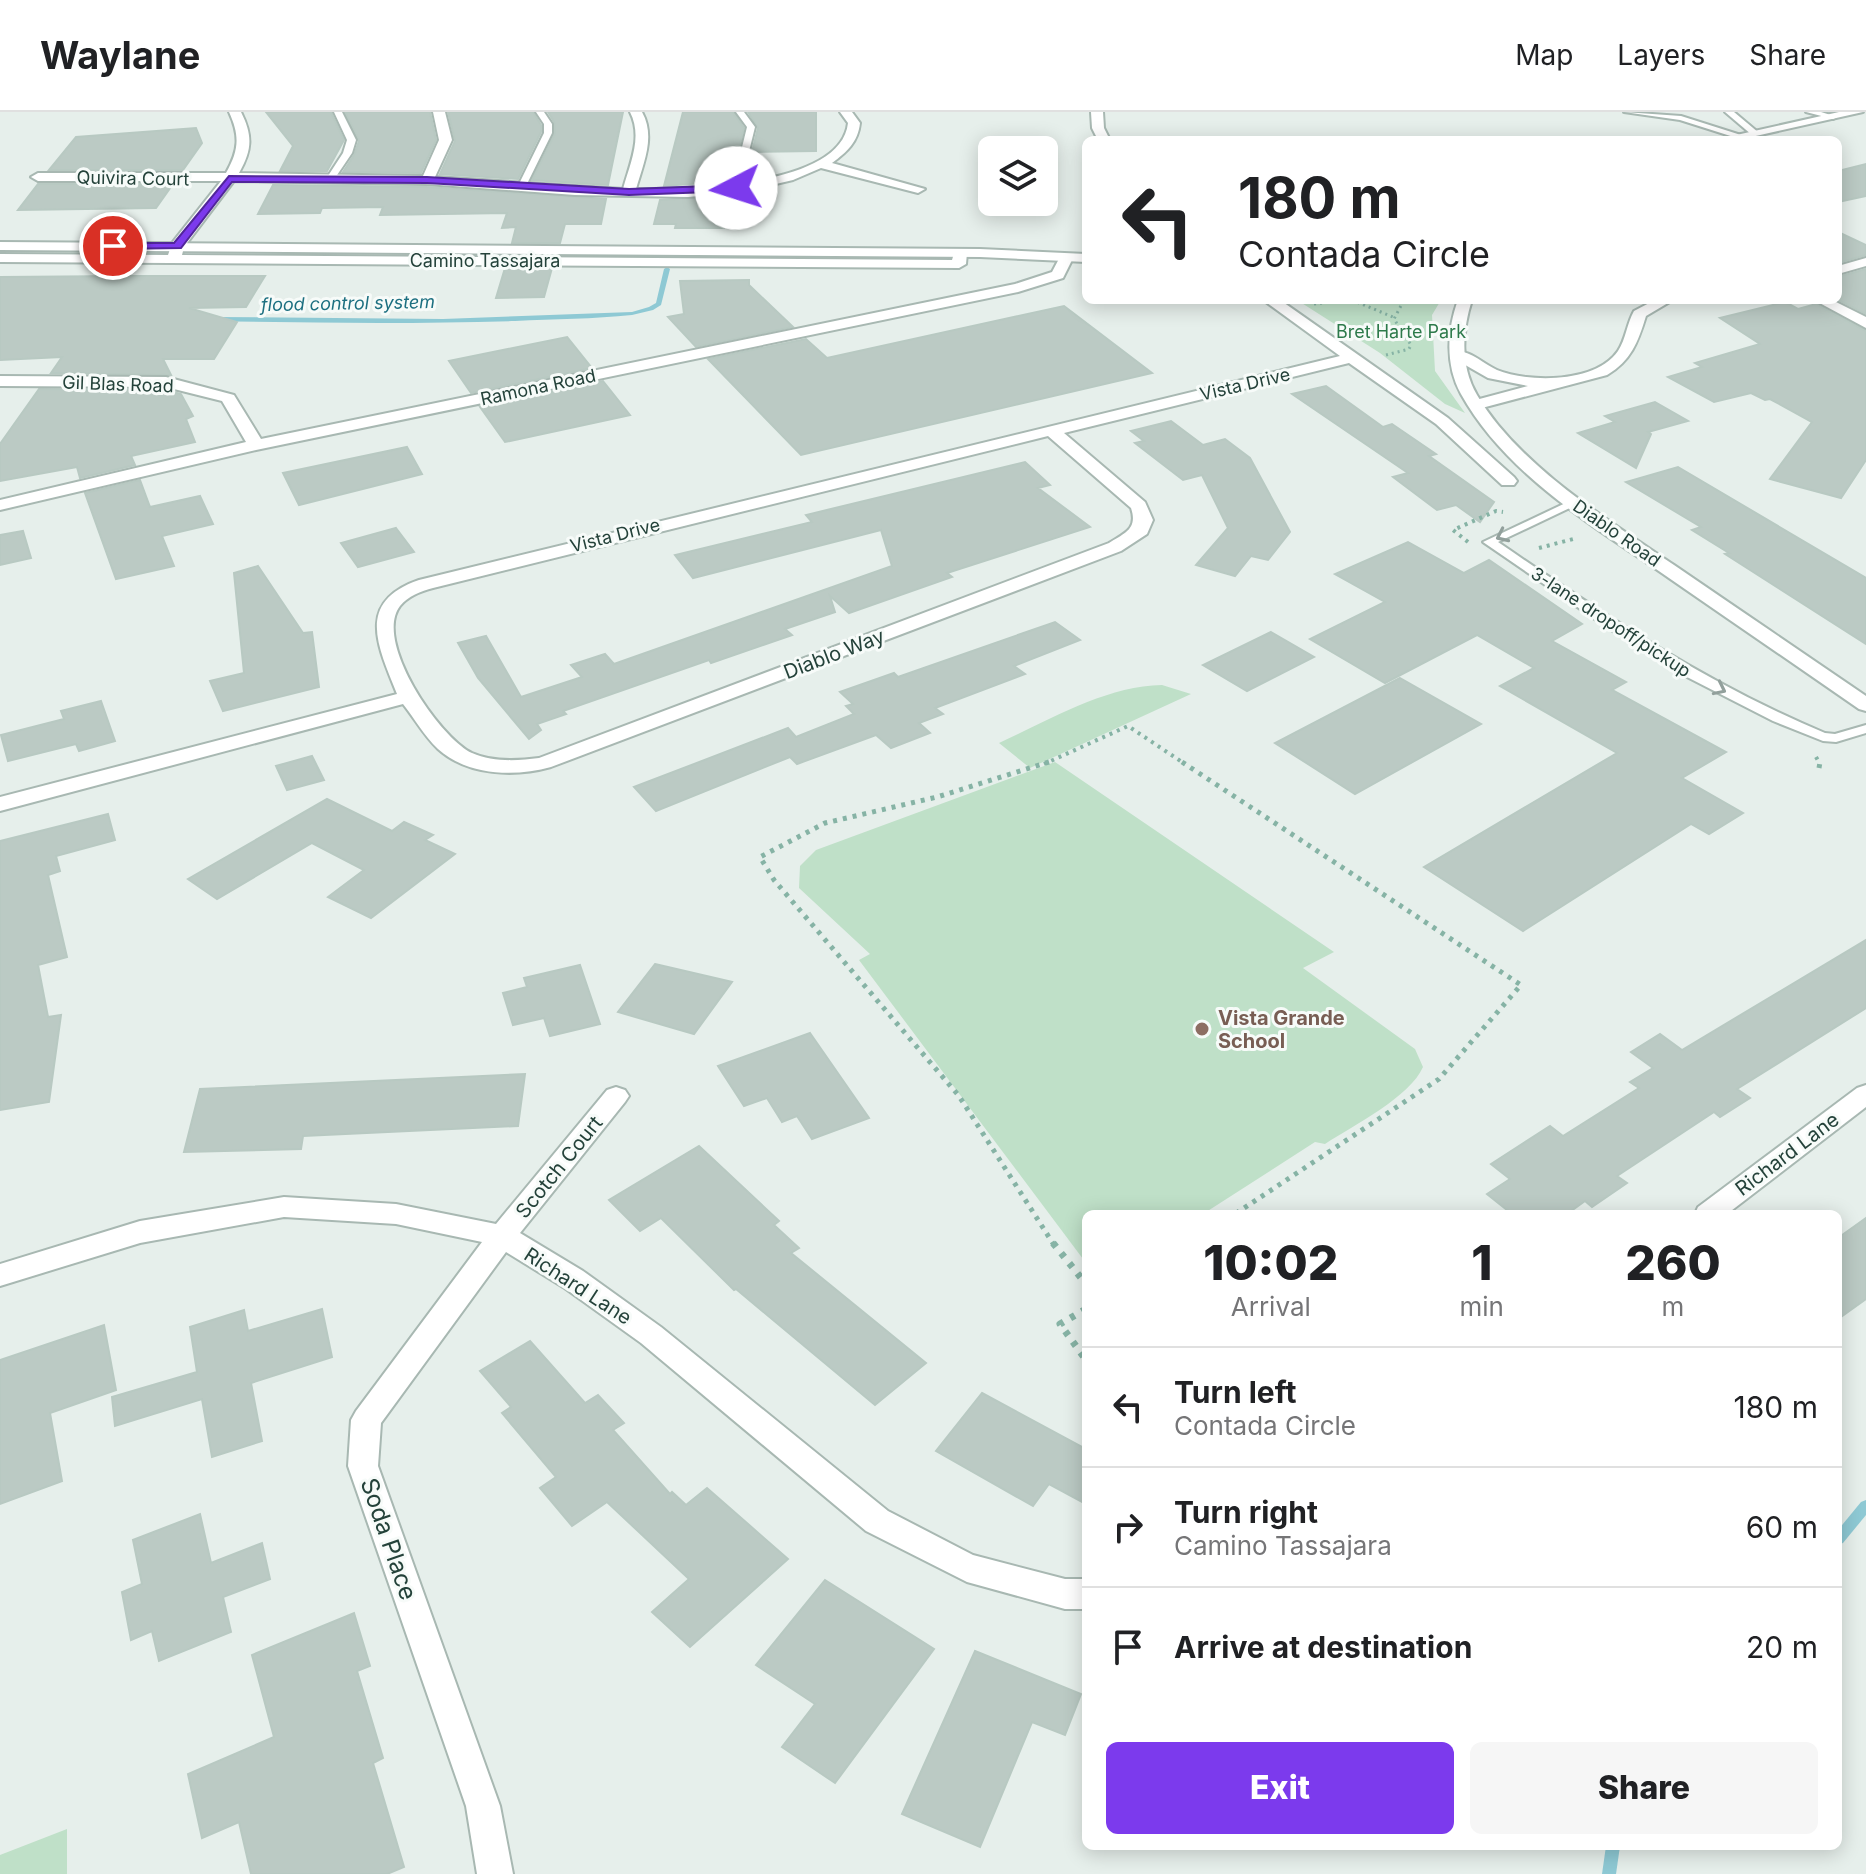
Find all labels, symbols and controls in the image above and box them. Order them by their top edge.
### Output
text: Waylane [40,32,200,78]
text: Map [1515,38,1573,72]
text: Layers [1617,38,1705,72]
text: Share [1749,38,1826,72]
map controls [978,136,1058,216]
button: layers [978,136,1058,216]
position arrow [694,146,778,230]
text: 180 m [1238,164,1401,232]
street label: Quivira Court [76,167,190,189]
icon: left [1106,168,1210,272]
pin [79,212,147,280]
icon: arrive [91,224,135,268]
text: Contada Circle [1238,232,1490,276]
street label: Camino Tassajara [410,250,560,271]
water label: flood control system [259,291,435,315]
park label: Bret Harte Park [1336,321,1466,342]
street label: Vista Drive [1198,363,1292,405]
street label: Ramona Road [478,365,598,409]
street label: Gil Blas Road [62,372,174,396]
street label: Diablo Road [1569,495,1665,571]
street label: Vista Drive [568,514,662,556]
one-way arrow [1496,526,1510,542]
street label: 3-lane dropoff/pickup [1527,563,1695,681]
street label: Diablo Way [780,624,888,684]
one-way arrow [1712,679,1727,695]
place label: Vista Grande School [1218,1006,1345,1053]
marker: Vista Grande School [1193,1020,1211,1038]
street label: Richard Lane [1731,1107,1843,1201]
street label: Scotch Court [511,1111,608,1223]
text: 10:02 [1203,1233,1338,1292]
text: 1 [1471,1233,1492,1292]
text: 260 [1625,1233,1721,1292]
street label: Richard Lane [520,1242,636,1330]
text: Arrival [1231,1291,1311,1322]
text: min [1460,1291,1504,1322]
text: m [1662,1291,1684,1322]
text: Turn left [1174,1374,1296,1410]
icon: left [1106,1385,1150,1429]
text: 180 m [1734,1389,1818,1425]
text: Contada Circle [1174,1410,1356,1441]
street label: Soda Place [355,1474,423,1604]
text: Turn right [1174,1494,1318,1530]
icon: right [1106,1505,1150,1549]
text: 60 m [1746,1509,1818,1545]
text: Camino Tassajara [1174,1530,1392,1561]
icon: arrive [1106,1625,1150,1669]
text: Arrive at destination [1174,1629,1472,1665]
text: 20 m [1746,1629,1818,1665]
button: Exit [1106,1742,1454,1834]
button: Share [1470,1742,1818,1834]

